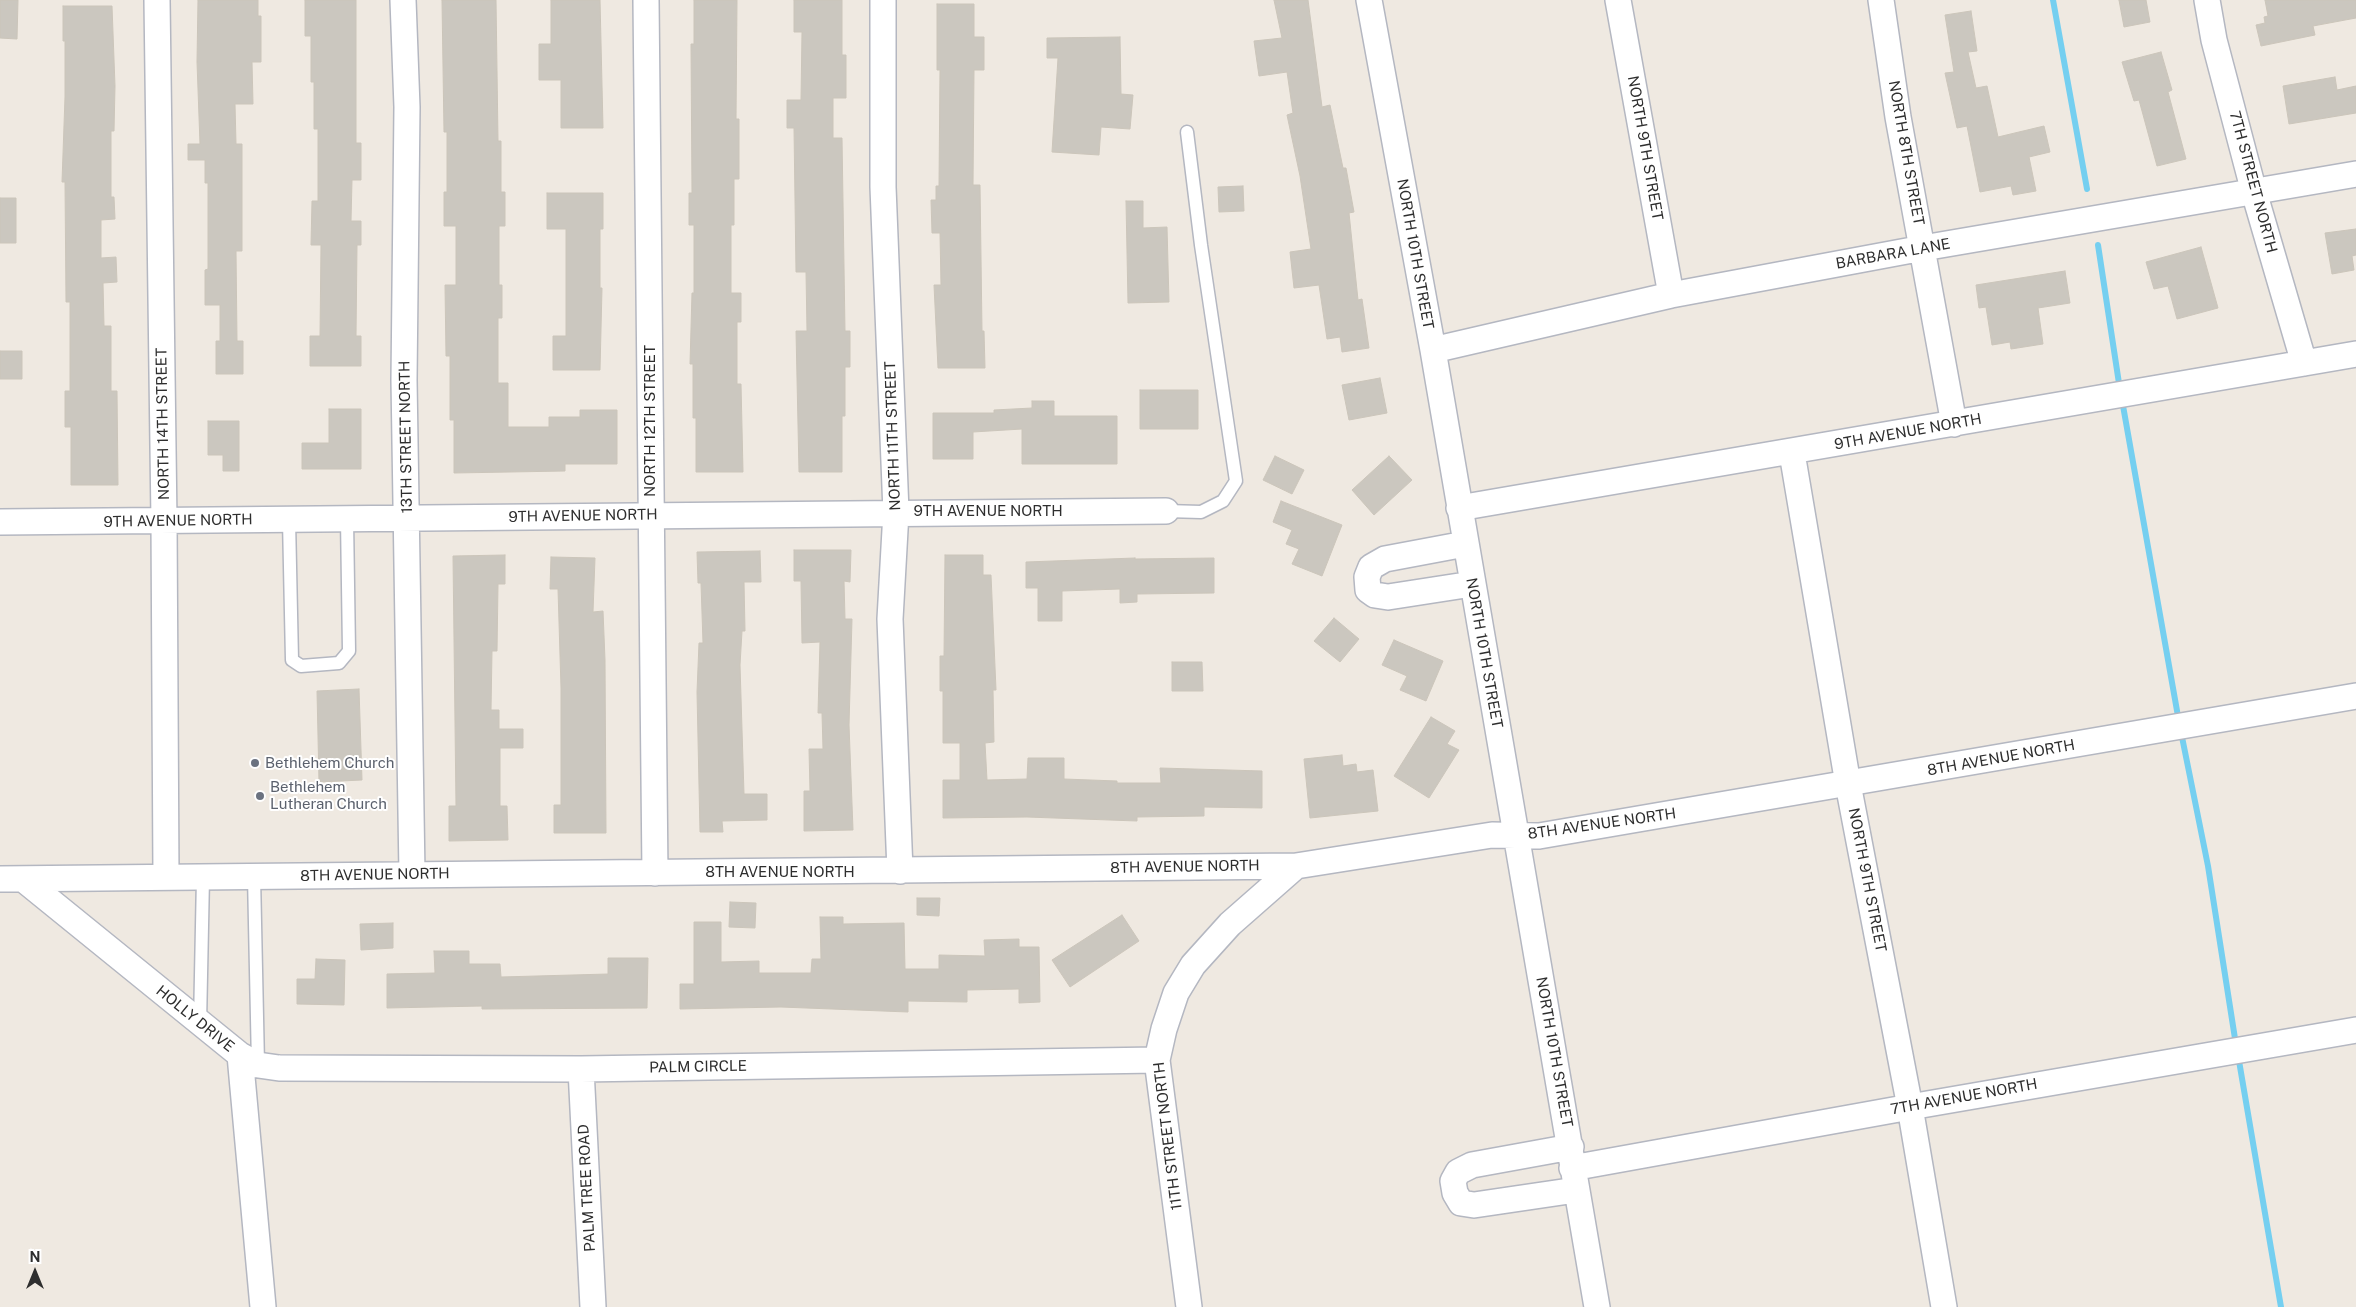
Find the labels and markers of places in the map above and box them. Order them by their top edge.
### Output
place label: Bethlehem Church [265,754,394,772]
marker: Bethlehem Church [249,757,261,769]
place label: Bethlehem Lutheran Church [270,778,387,813]
marker: Bethlehem Lutheran Church [254,790,266,802]

